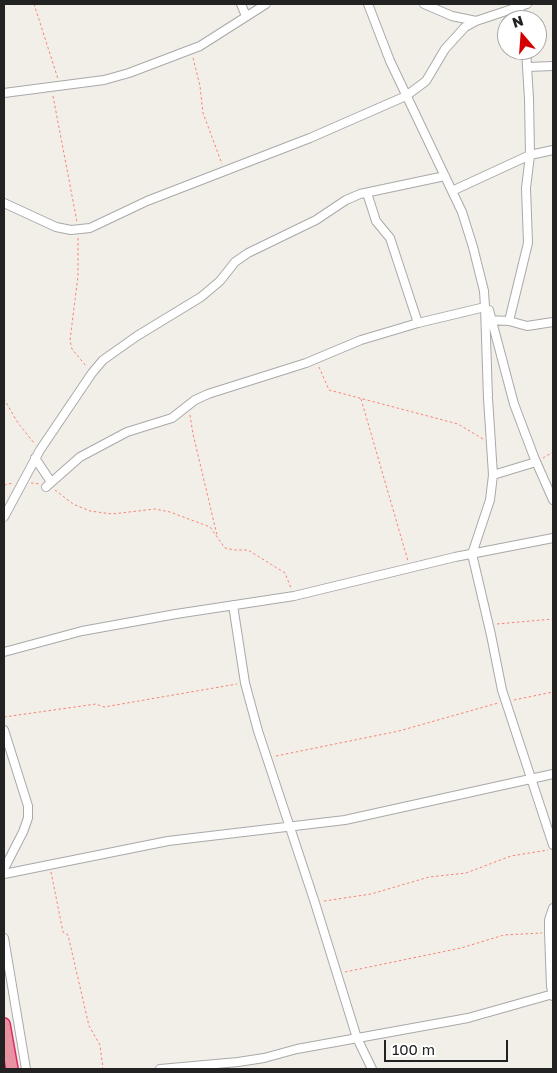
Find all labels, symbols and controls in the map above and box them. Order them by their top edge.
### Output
north arrow [497,10,547,60]
text: N [510,11,525,31]
scale bar [387,1030,511,1062]
text: 100 m [392,1040,435,1058]

